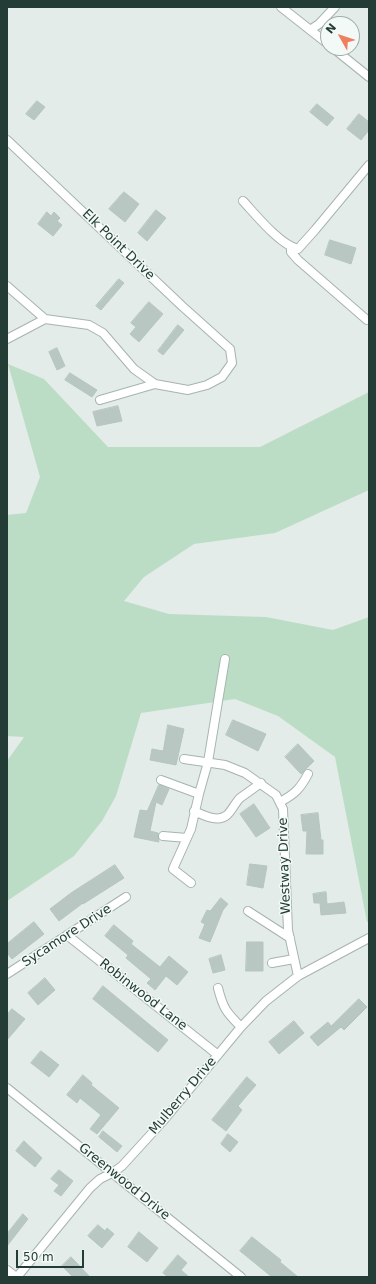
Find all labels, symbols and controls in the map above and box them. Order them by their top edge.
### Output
north arrow [320,16,360,56]
text: N [323,21,339,36]
street label: Elk Point Drive [79,207,157,283]
street label: Westway Drive [276,817,294,915]
street label: Sycamore Drive [19,901,115,971]
street label: Robinwood Lane [96,956,190,1034]
street label: Mulberry Drive [146,1054,220,1138]
street label: Greenwood Drive [75,1140,173,1224]
scale bar [18,1242,86,1268]
text: 50 m [23,1250,54,1264]

